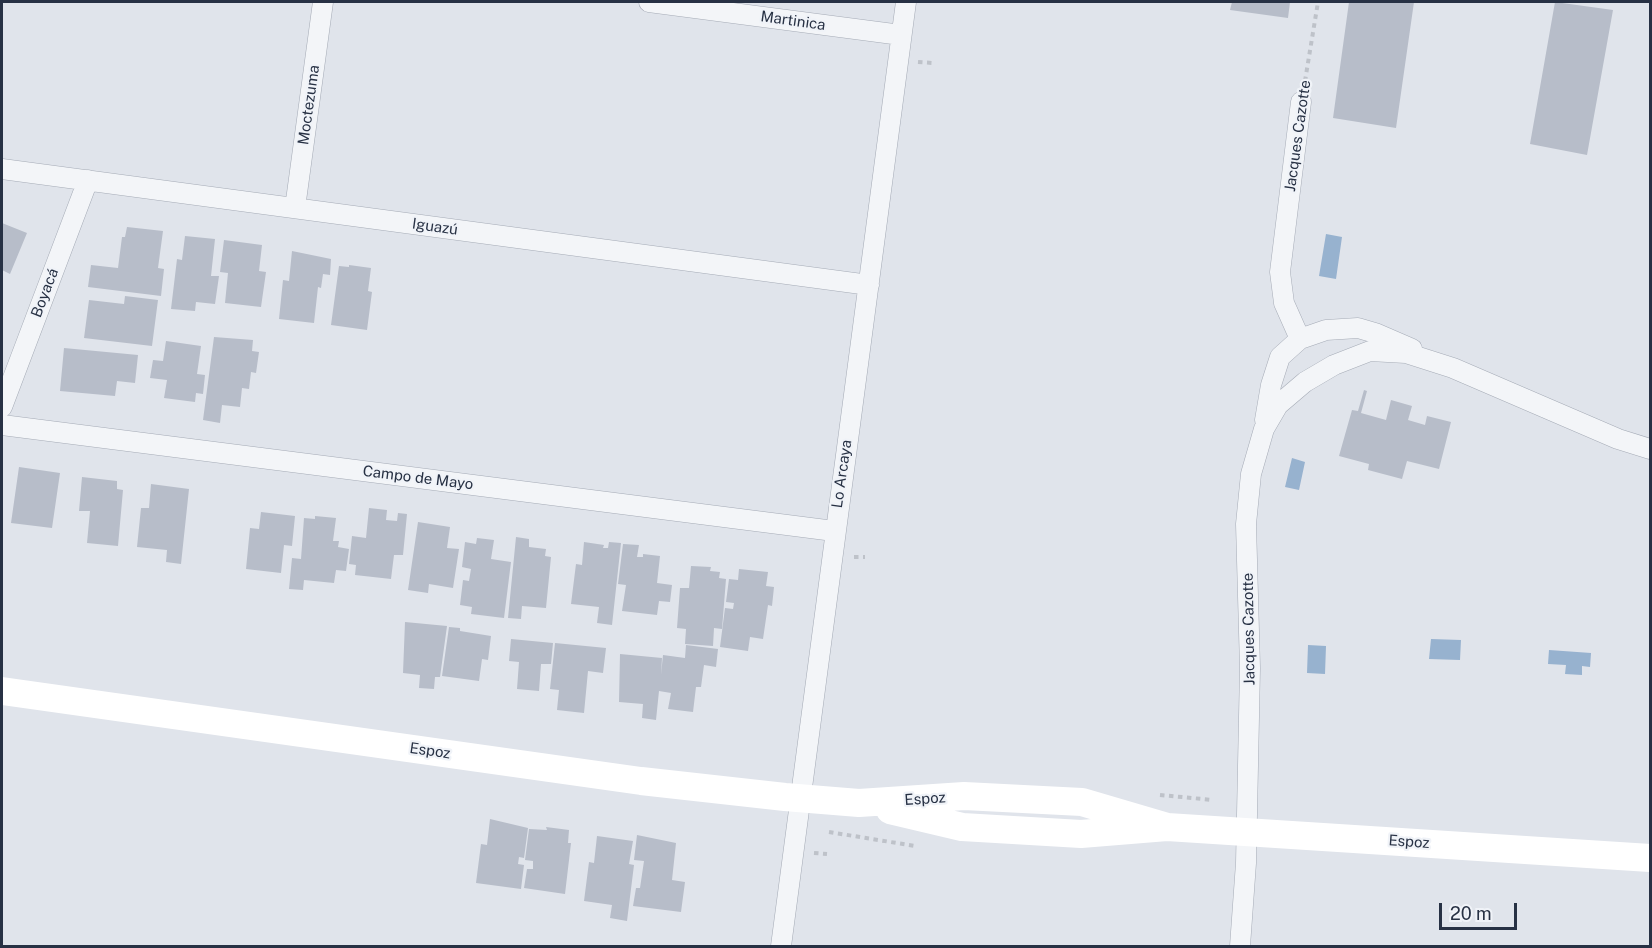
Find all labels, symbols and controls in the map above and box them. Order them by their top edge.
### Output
street label: Martinica [759,8,827,34]
street label: Moctezuma [294,64,324,146]
street label: Jacques Cazotte [1281,79,1315,193]
street label: Iguazú [411,215,459,239]
street label: Boyacá [27,266,63,320]
street label: Lo Arcaya [828,439,856,509]
street label: Campo de Mayo [362,462,474,494]
street label: Jacques Cazotte [1239,573,1259,685]
street label: Espoz [408,739,452,763]
street label: Espoz [904,789,946,809]
street label: Espoz [1388,832,1430,852]
scale bar [1442,891,1520,929]
text: 20 m [1450,903,1492,924]

